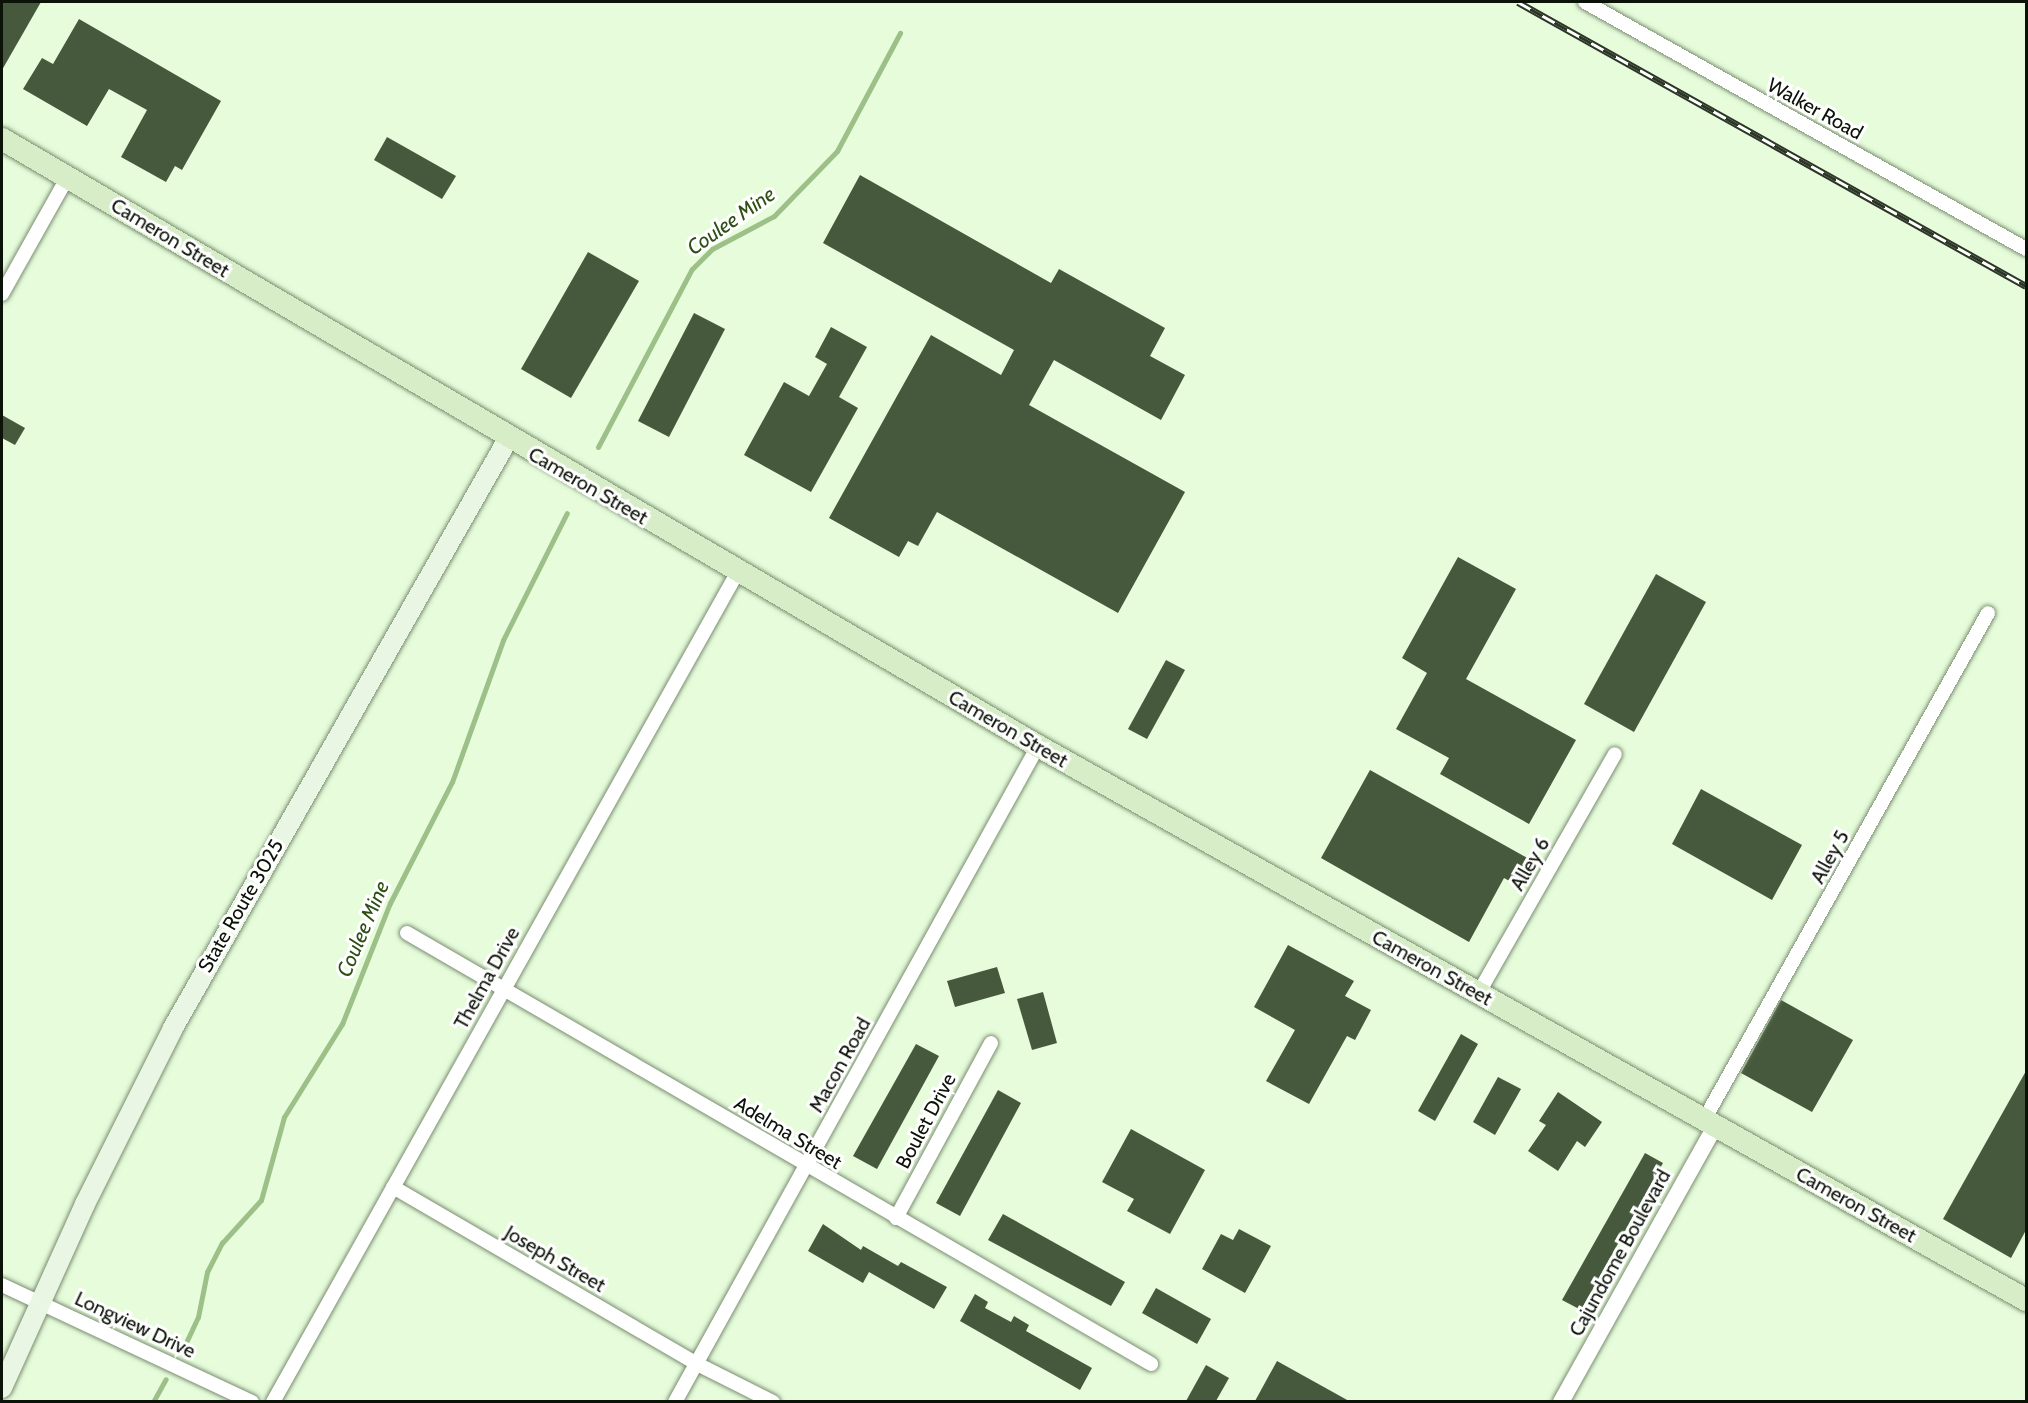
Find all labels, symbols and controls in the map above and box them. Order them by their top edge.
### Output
street label: Walker Road [1763,73,1867,145]
water label: Coulee Mine [682,182,780,260]
street label: Cameron Street [106,193,234,283]
street label: Cameron Street [524,442,652,530]
street label: Cameron Street [944,685,1072,773]
street label: Alley 5 [1806,826,1854,888]
street label: Alley 6 [1505,833,1555,895]
street label: State Route 3025 [193,835,289,977]
water label: Coulee Mine [332,877,394,981]
street label: Thelma Drive [449,923,525,1033]
street label: Cameron Street [1368,925,1496,1011]
street label: Macon Road [804,1013,876,1117]
street label: Boulet Drive [891,1069,961,1173]
street label: Adelma Street [730,1092,846,1174]
street label: Cameron Street [1792,1162,1920,1248]
street label: Cajundome Boulevard [1564,1165,1676,1341]
street label: Joseph Street [500,1221,610,1297]
street label: Longview Drive [71,1287,199,1363]

